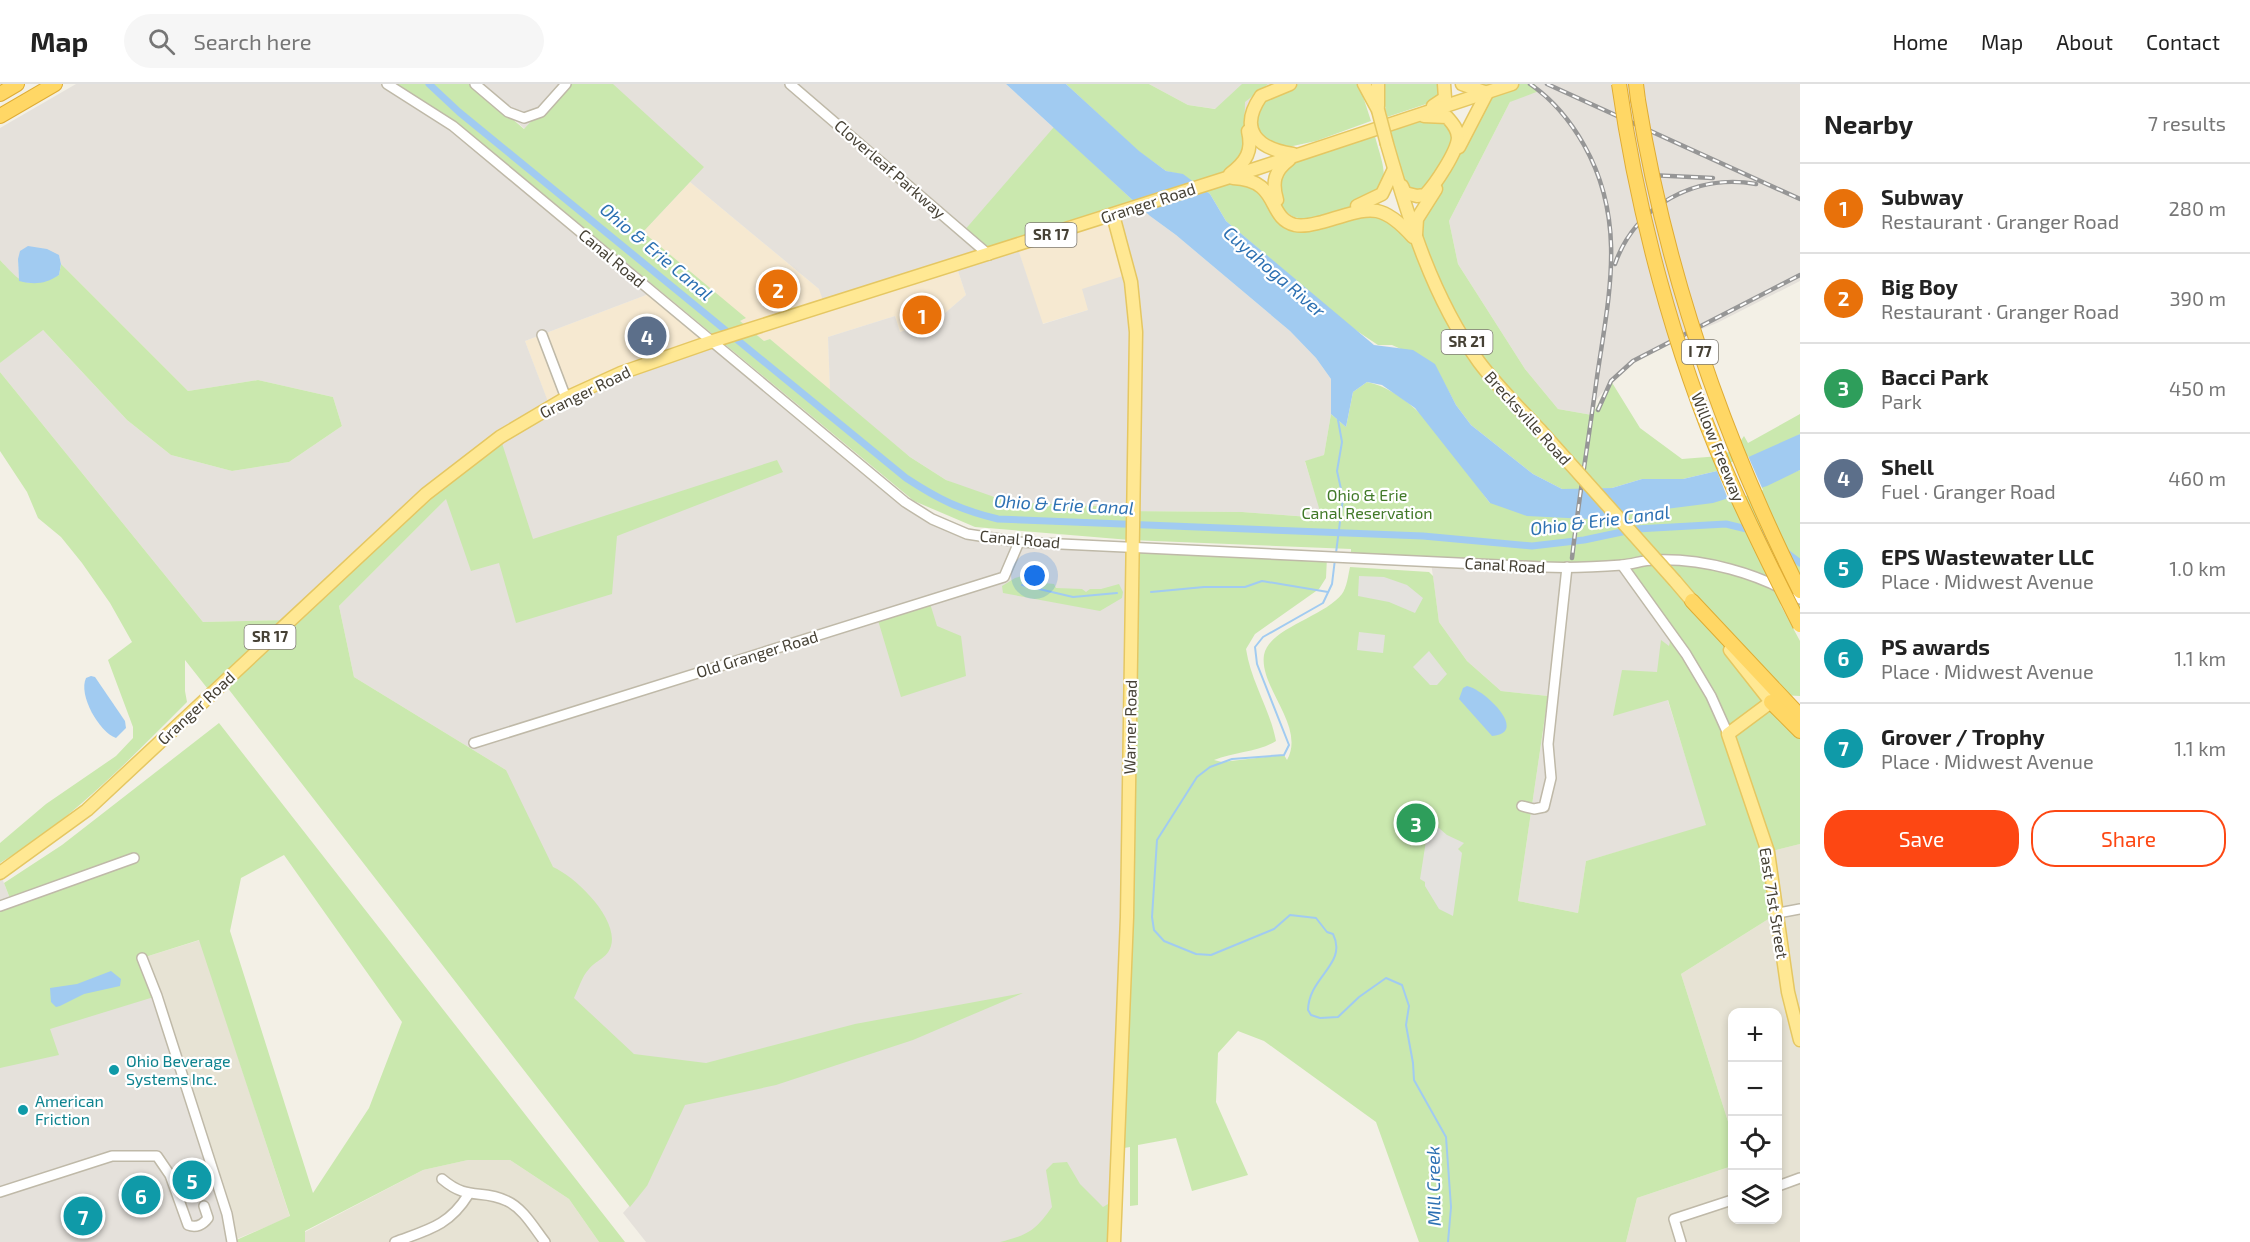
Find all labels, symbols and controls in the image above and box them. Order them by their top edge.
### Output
search box [124,14,544,68]
text: Map [30,24,88,58]
icon: search [145,25,178,58]
text: Search here [193,28,312,54]
text: Home [1892,29,1948,54]
text: Map [1981,29,2023,54]
text: About [2056,29,2113,54]
text: Contact [2146,29,2220,54]
text: Nearby [1824,108,1913,139]
text: 7 results [2148,111,2226,135]
street label: Cloverleaf Parkway [831,115,950,222]
street label: Granger Road [1098,178,1198,227]
text: Subway [1881,183,1963,209]
text: 1 [1839,196,1848,220]
text: 280 m [2169,196,2226,220]
water label: Ohio & Erie Canal [596,198,717,305]
text: Restaurant · Granger Road [1881,209,2119,233]
water label: Cuyahoga River [1219,221,1331,322]
road number: SR 17 [1026,223,1076,247]
street label: Canal Road [575,224,649,291]
pin: 2 [758,266,798,312]
text: Big Boy [1881,273,1958,299]
text: 2 [1838,286,1849,310]
text: 390 m [2169,286,2226,310]
pin: 1 [902,292,942,338]
text: Restaurant · Granger Road [1881,299,2119,323]
pin: 4 [628,314,666,358]
road number: SR 21 [1442,330,1492,354]
road number: I 77 [1682,340,1718,364]
street label: Granger Road [536,361,633,422]
text: Bacci Park [1881,363,1988,389]
street label: Brecksville Road [1481,367,1575,469]
text: 3 [1838,376,1849,400]
text: 450 m [2169,376,2226,400]
street label: Willow Freeway [1688,389,1749,505]
text: Park [1881,389,1922,413]
text: Shell [1881,453,1934,479]
text: 4 [1837,466,1850,490]
text: 460 m [2168,466,2226,490]
text: Fuel · Granger Road [1881,479,2056,503]
park label: Ohio & Erie Canal Reservation [1301,485,1433,522]
water label: Ohio & Erie Canal [993,489,1135,519]
water label: Ohio & Erie Canal [1529,501,1671,539]
street label: Canal Road [979,526,1061,551]
text: EPS Wastewater LLC [1881,543,2094,569]
street label: Canal Road [1464,553,1546,576]
text: 5 [1838,556,1849,580]
text: 1.0 km [2169,556,2226,580]
your location [1020,561,1049,590]
text: Place · Midwest Avenue [1881,569,2094,593]
road number: SR 17 [244,625,296,649]
street label: Old Granger Road [694,626,820,681]
text: PS awards [1881,633,1990,659]
text: 6 [1838,646,1849,670]
text: 1.1 km [2174,646,2226,670]
text: Place · Midwest Avenue [1881,659,2094,683]
street label: Granger Road [153,667,238,748]
street label: Warner Road [1119,680,1140,774]
text: Grover / Trophy [1881,723,2045,749]
text: 7 [1838,736,1849,760]
text: 1.1 km [2174,736,2226,760]
text: Place · Midwest Avenue [1881,749,2094,773]
pin: 3 [1396,800,1436,846]
button: Save [1824,810,2019,867]
button: Share [2031,810,2226,867]
street label: East 71st Street [1756,846,1793,960]
map controls [1728,1008,1782,1224]
button: + [1728,1008,1782,1062]
place label: Ohio Beverage Systems Inc. [126,1051,231,1088]
button: − [1728,1062,1782,1116]
marker: Ohio Beverage Systems Inc. [107,1063,121,1077]
place label: American Friction [35,1091,104,1128]
marker: American Friction [16,1103,30,1117]
button: locate [1728,1116,1782,1170]
water label: Mill Creek [1421,1146,1445,1226]
pin: 5 [172,1158,212,1202]
button: layers [1728,1170,1782,1224]
pin: 6 [122,1172,160,1218]
pin: 7 [64,1194,103,1238]

